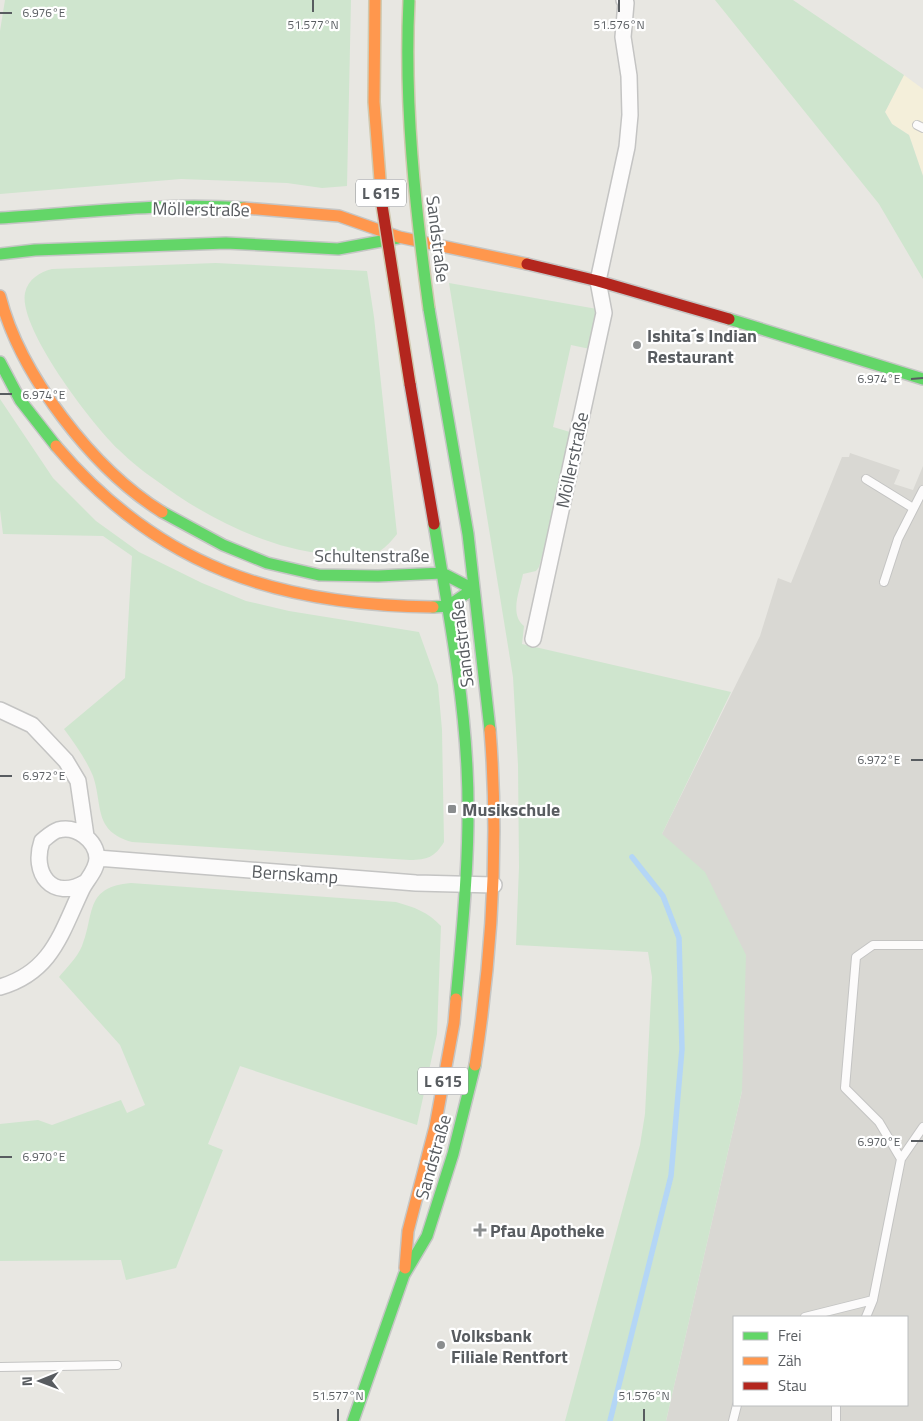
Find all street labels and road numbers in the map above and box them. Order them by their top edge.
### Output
road number: L 615 [356,180,406,207]
street label: Sandstraße [419,194,457,284]
street label: Möllerstraße [152,195,250,223]
street label: Möllerstraße [549,409,595,511]
street label: Schultenstraße [314,542,430,569]
street label: Sandstraße [443,599,481,689]
street label: Bernskamp [251,858,339,890]
road number: L 615 [418,1068,468,1094]
street label: Sandstraße [408,1111,458,1203]

